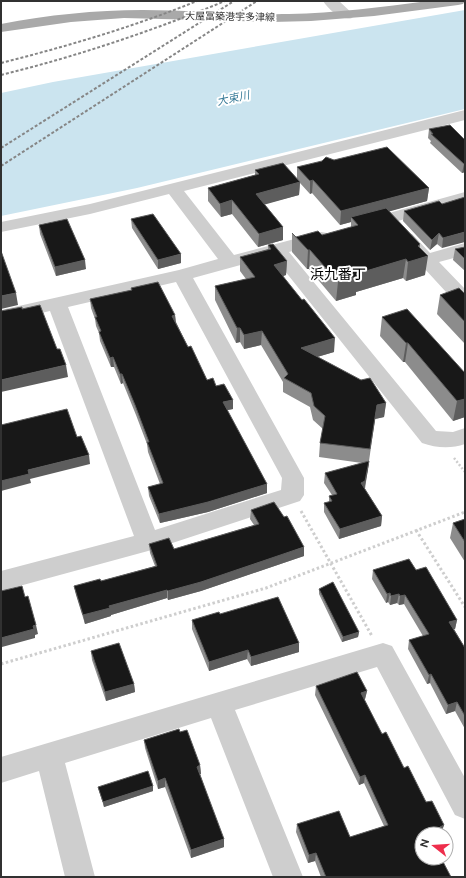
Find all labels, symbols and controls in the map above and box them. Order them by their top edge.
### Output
street label: 大屋冨築港宇多津線 [185,10,275,23]
water label: 大束川 [216,88,251,107]
district label: 浜九番丁 [310,266,366,282]
north arrow [414,826,454,866]
text: N [417,837,431,849]

